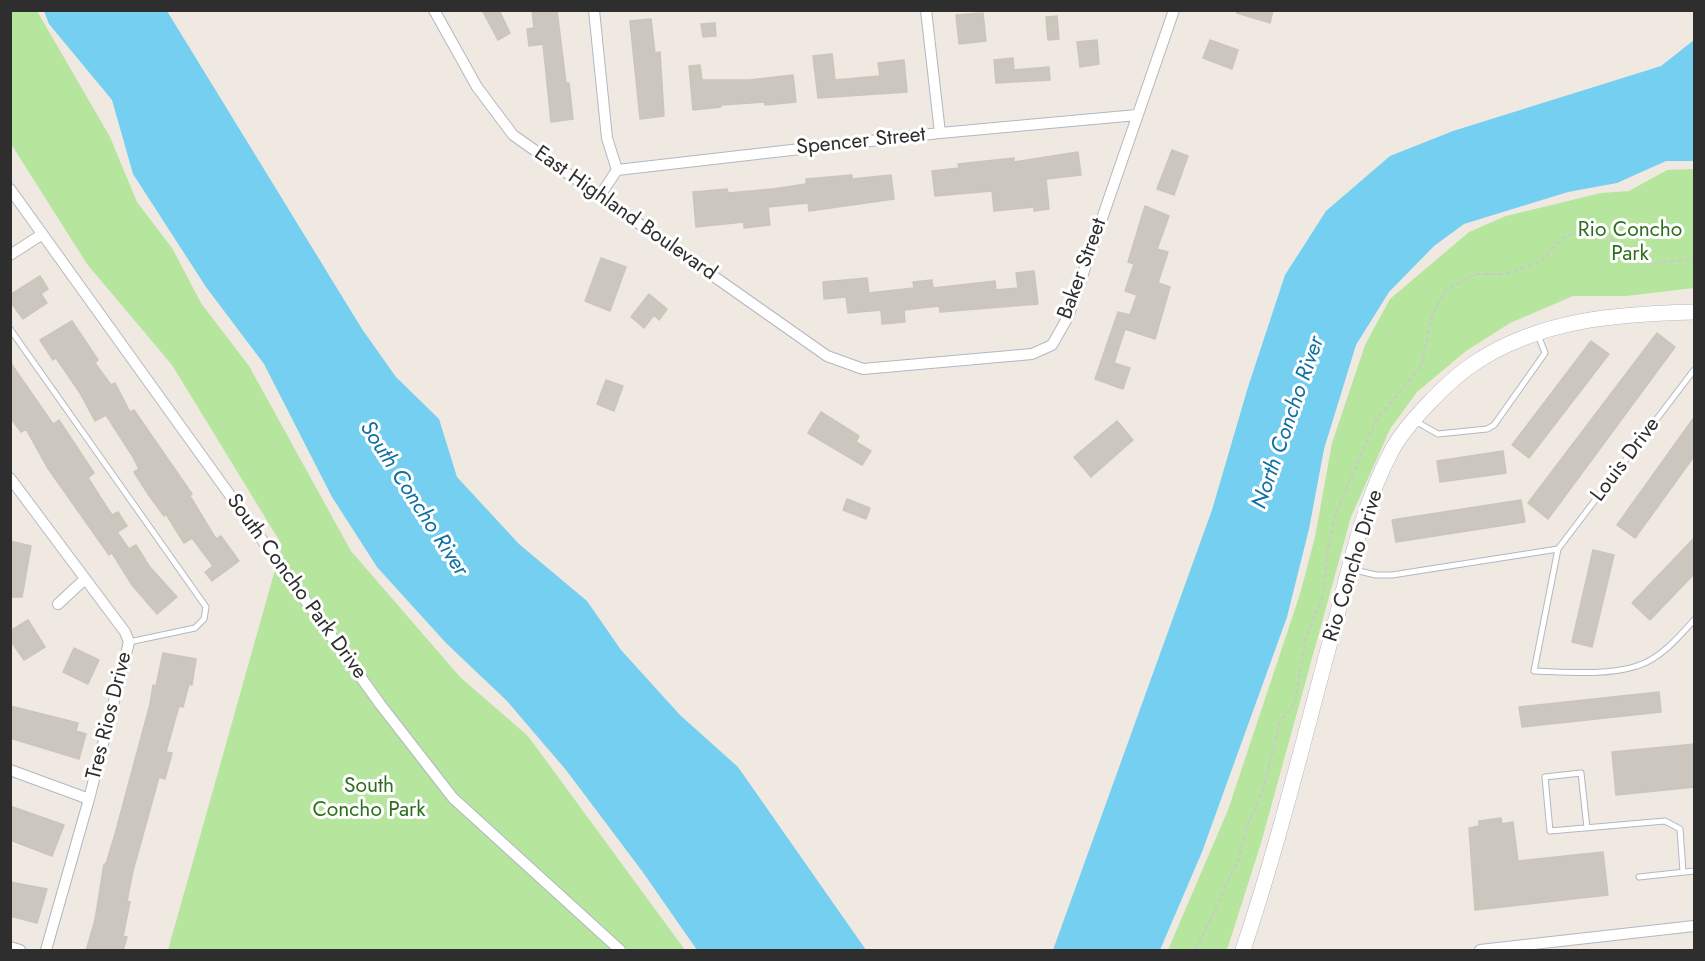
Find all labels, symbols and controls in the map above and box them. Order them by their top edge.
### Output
street label: Spencer Street [795,123,927,161]
street label: East Highland Boulevard [529,141,721,287]
street label: Baker Street [1053,215,1113,323]
park label: Rio Concho Park [1578,218,1682,268]
water label: North Concho River [1247,333,1331,513]
street label: Louis Drive [1586,413,1666,507]
water label: South Concho River [353,417,473,581]
street label: Rio Concho Drive [1319,487,1389,645]
street label: South Concho Park Drive [220,490,372,684]
street label: Tres Rios Drive [82,650,138,782]
park label: South Concho Park [312,774,426,824]

